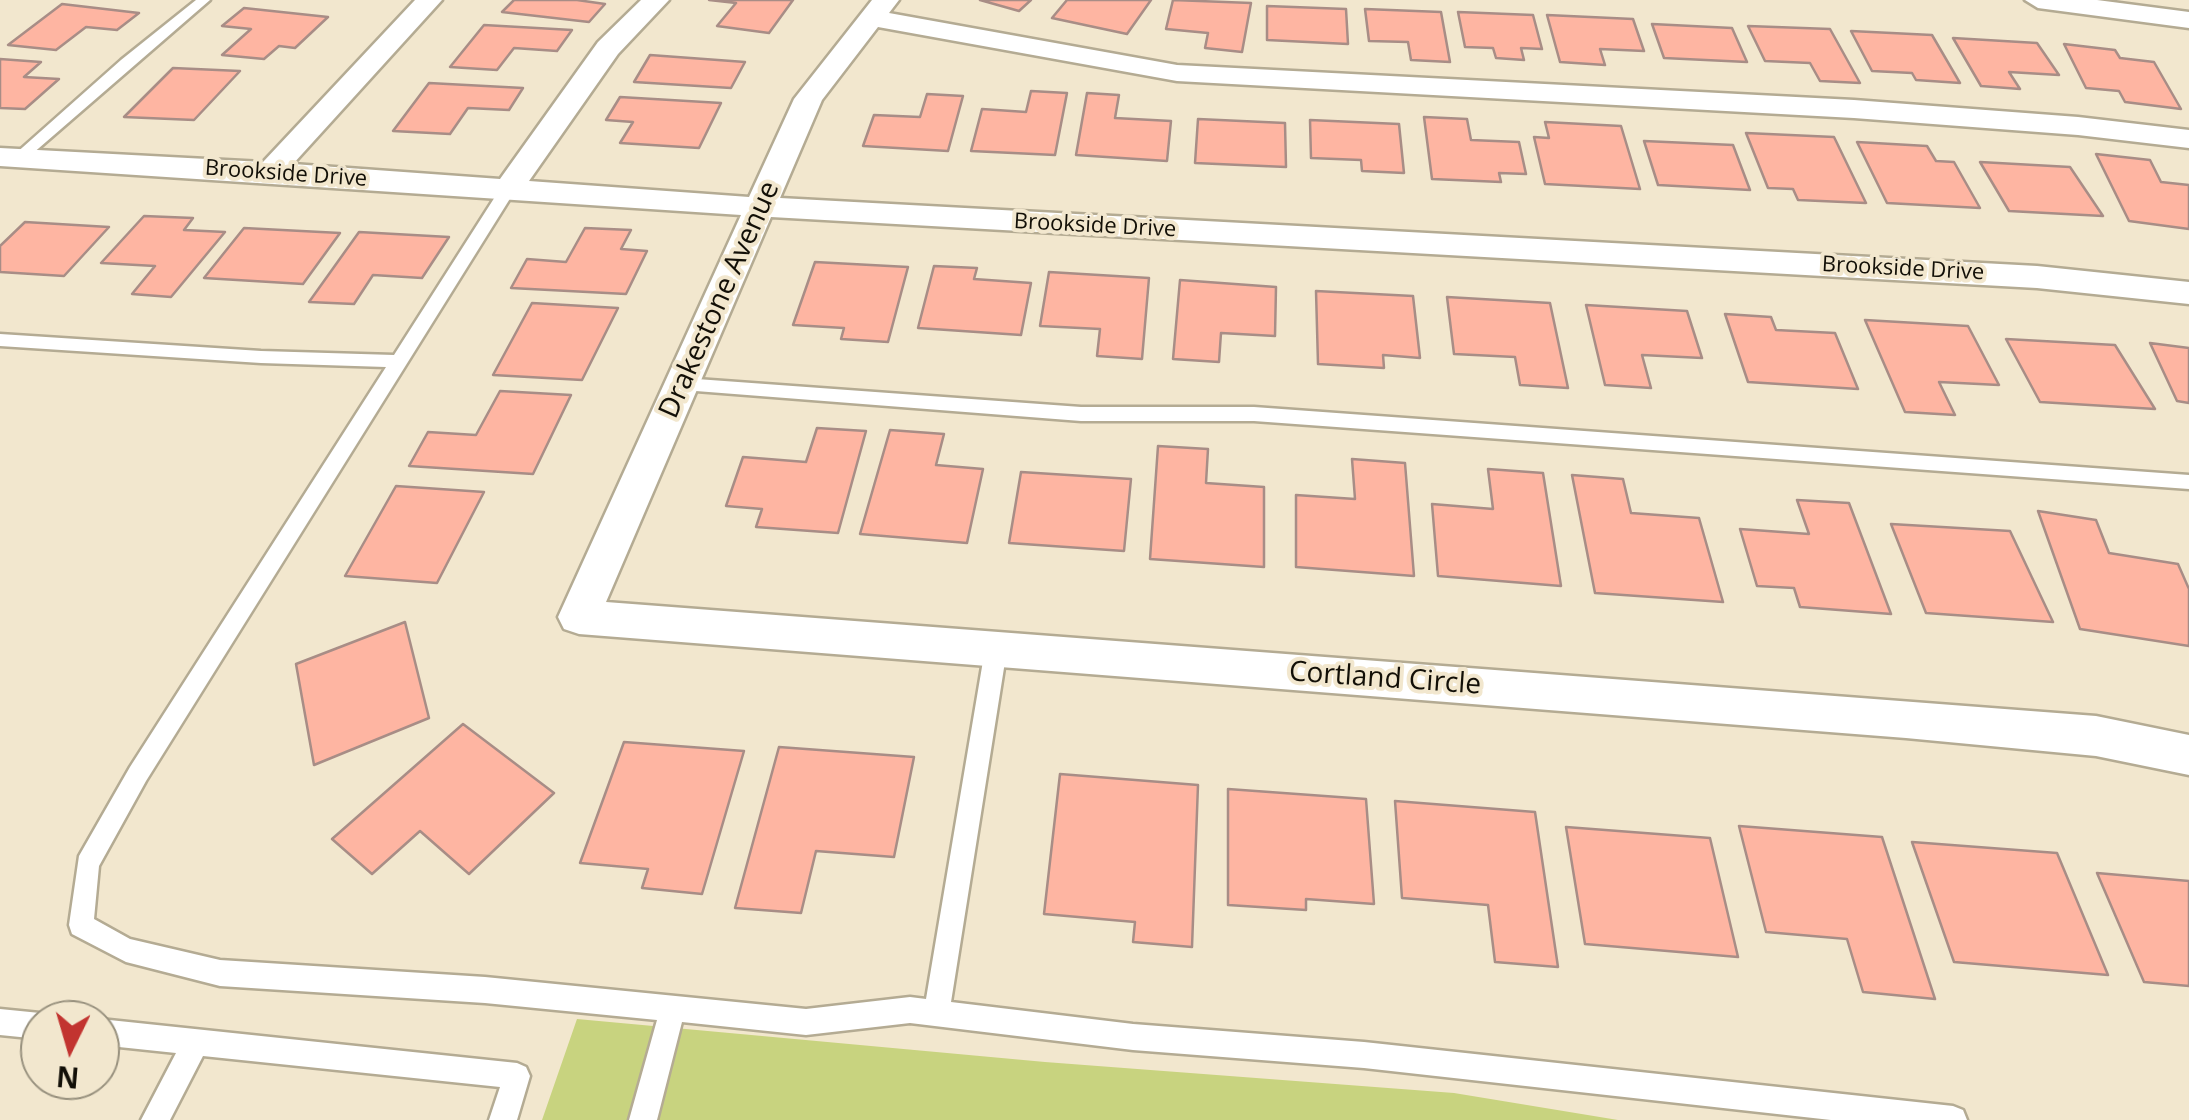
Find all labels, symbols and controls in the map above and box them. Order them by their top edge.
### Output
street label: Brookside Drive [204,155,368,193]
street label: Drakestone Avenue [653,176,787,424]
street label: Brookside Drive [1013,209,1177,243]
street label: Brookside Drive [1821,252,1985,286]
street label: Cortland Circle [1288,656,1482,702]
north arrow [20,1000,120,1100]
text: N [55,1058,81,1098]

